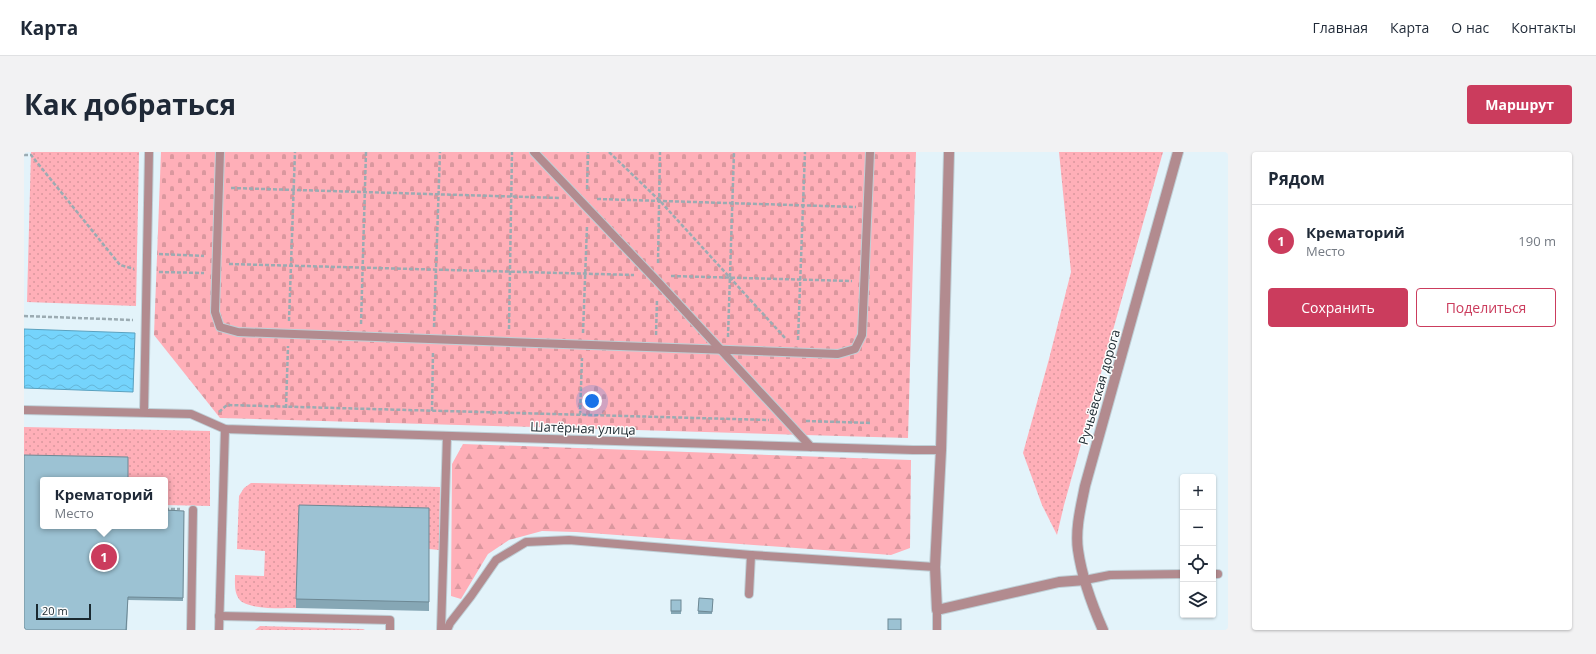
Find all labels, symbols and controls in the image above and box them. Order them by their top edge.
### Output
text: Карта [20,15,78,41]
text: Главная [1313,18,1368,37]
text: Карта [1390,18,1429,37]
text: О нас [1451,18,1489,37]
text: Контакты [1511,18,1576,37]
text: Как добраться [24,85,236,123]
button: Маршрут [1467,85,1572,124]
text: Рядом [1268,167,1325,190]
text: Крематорий [1306,222,1405,242]
text: 1 [1277,232,1285,250]
text: 190 m [1518,232,1556,250]
text: Место [1306,242,1345,260]
button: Сохранить [1268,288,1408,327]
button: Поделиться [1416,288,1556,327]
street label: Ручьёвская дорога [1074,327,1124,447]
your location [582,391,602,411]
street label: Шатёрная улица [530,417,636,439]
map controls [1180,474,1216,618]
button: + [1180,474,1216,510]
popup [40,477,168,529]
text: Крематорий [55,484,153,504]
text: Место [55,504,94,522]
button: − [1180,510,1216,546]
pin: 1 [91,542,117,572]
button: locate [1180,546,1216,582]
button: layers [1180,582,1216,618]
scale bar [36,602,91,621]
text: 20 m [42,603,68,618]

